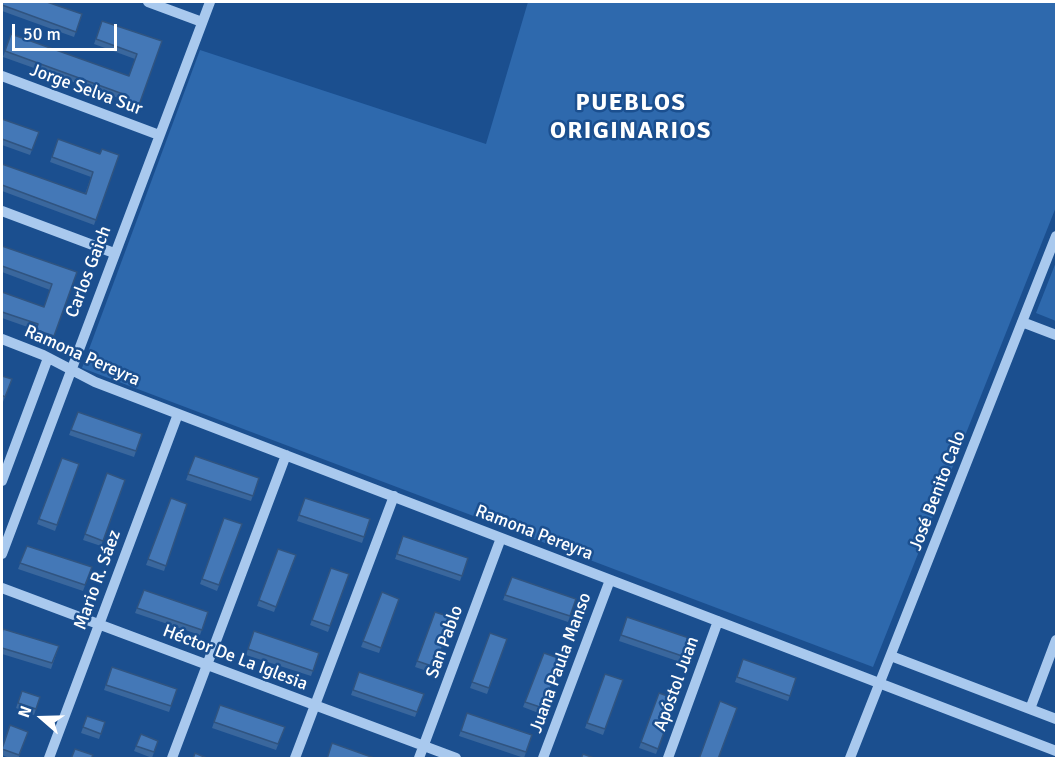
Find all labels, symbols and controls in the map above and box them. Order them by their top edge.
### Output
scale bar [15,12,120,50]
text: 50 m [23,23,61,45]
street label: Jorge Selva Sur [27,60,145,120]
district label: PUEBLOS ORIGINARIOS [550,90,712,146]
street label: Carlos Gaich [62,223,116,321]
street label: Ramona Pereyra [21,321,143,391]
street label: José Benito Calo [905,428,971,554]
street label: Ramona Pereyra [472,501,596,565]
street label: Mario R. Sáez [70,527,126,633]
street label: Juana Paula Manso [526,590,596,736]
street label: San Pablo [422,603,468,681]
street label: Héctor De La Iglesia [159,620,311,696]
street label: Apóstol Juan [650,634,704,734]
north arrow [12,688,72,748]
text: N [14,703,36,721]

